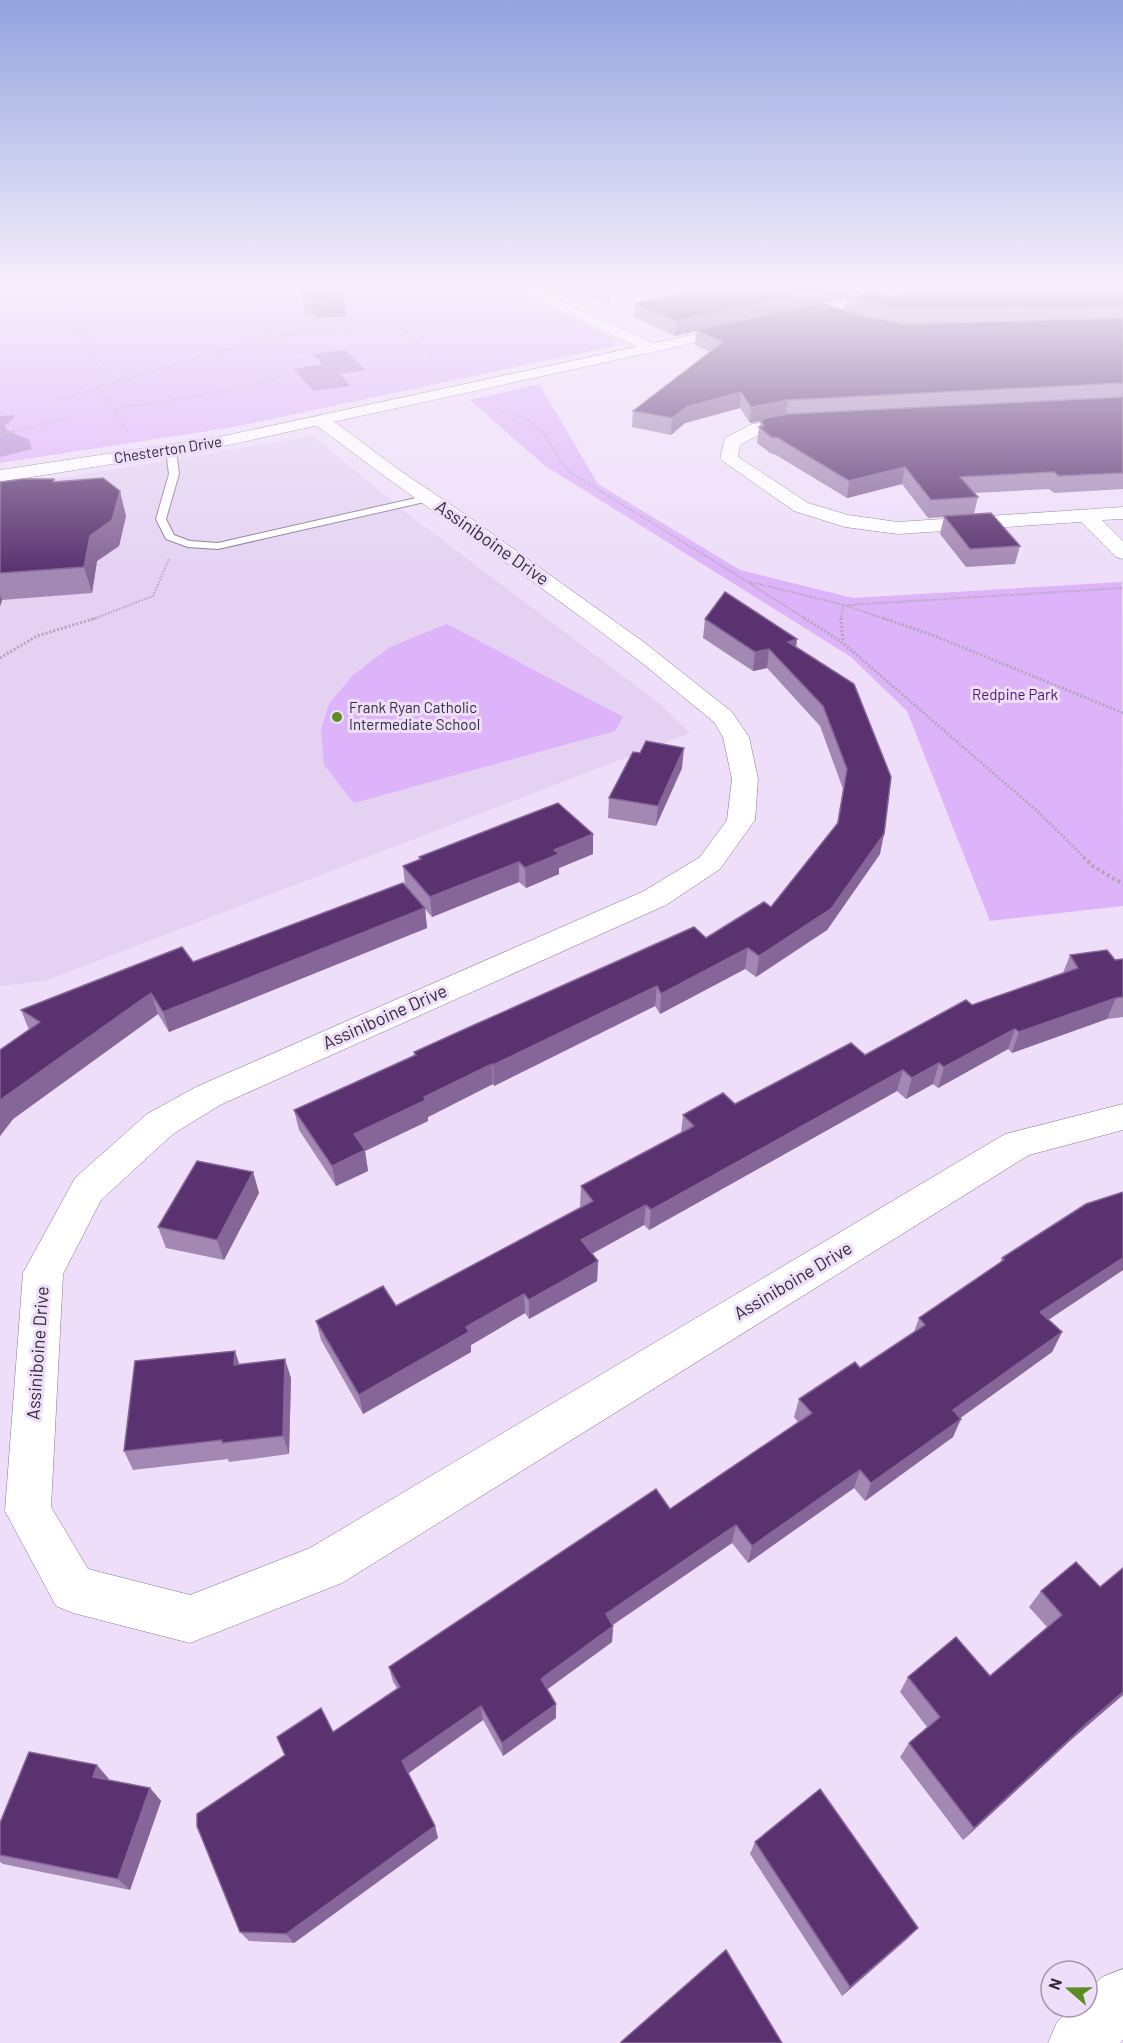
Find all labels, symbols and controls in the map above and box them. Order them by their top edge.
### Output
street label: Chesterton Drive [113,432,223,466]
street label: Assiniboine Drive [431,495,554,590]
park label: Redpine Park [972,685,1058,703]
place label: Frank Ryan Catholic Intermediate School [349,698,480,733]
marker: Frank Ryan Catholic Intermediate School [330,710,344,724]
street label: Assiniboine Drive [319,979,450,1053]
street label: Assiniboine Drive [729,1236,856,1324]
street label: Assiniboine Drive [21,1285,53,1420]
north arrow [1039,1959,1099,2019]
text: N [1044,1975,1065,1992]

